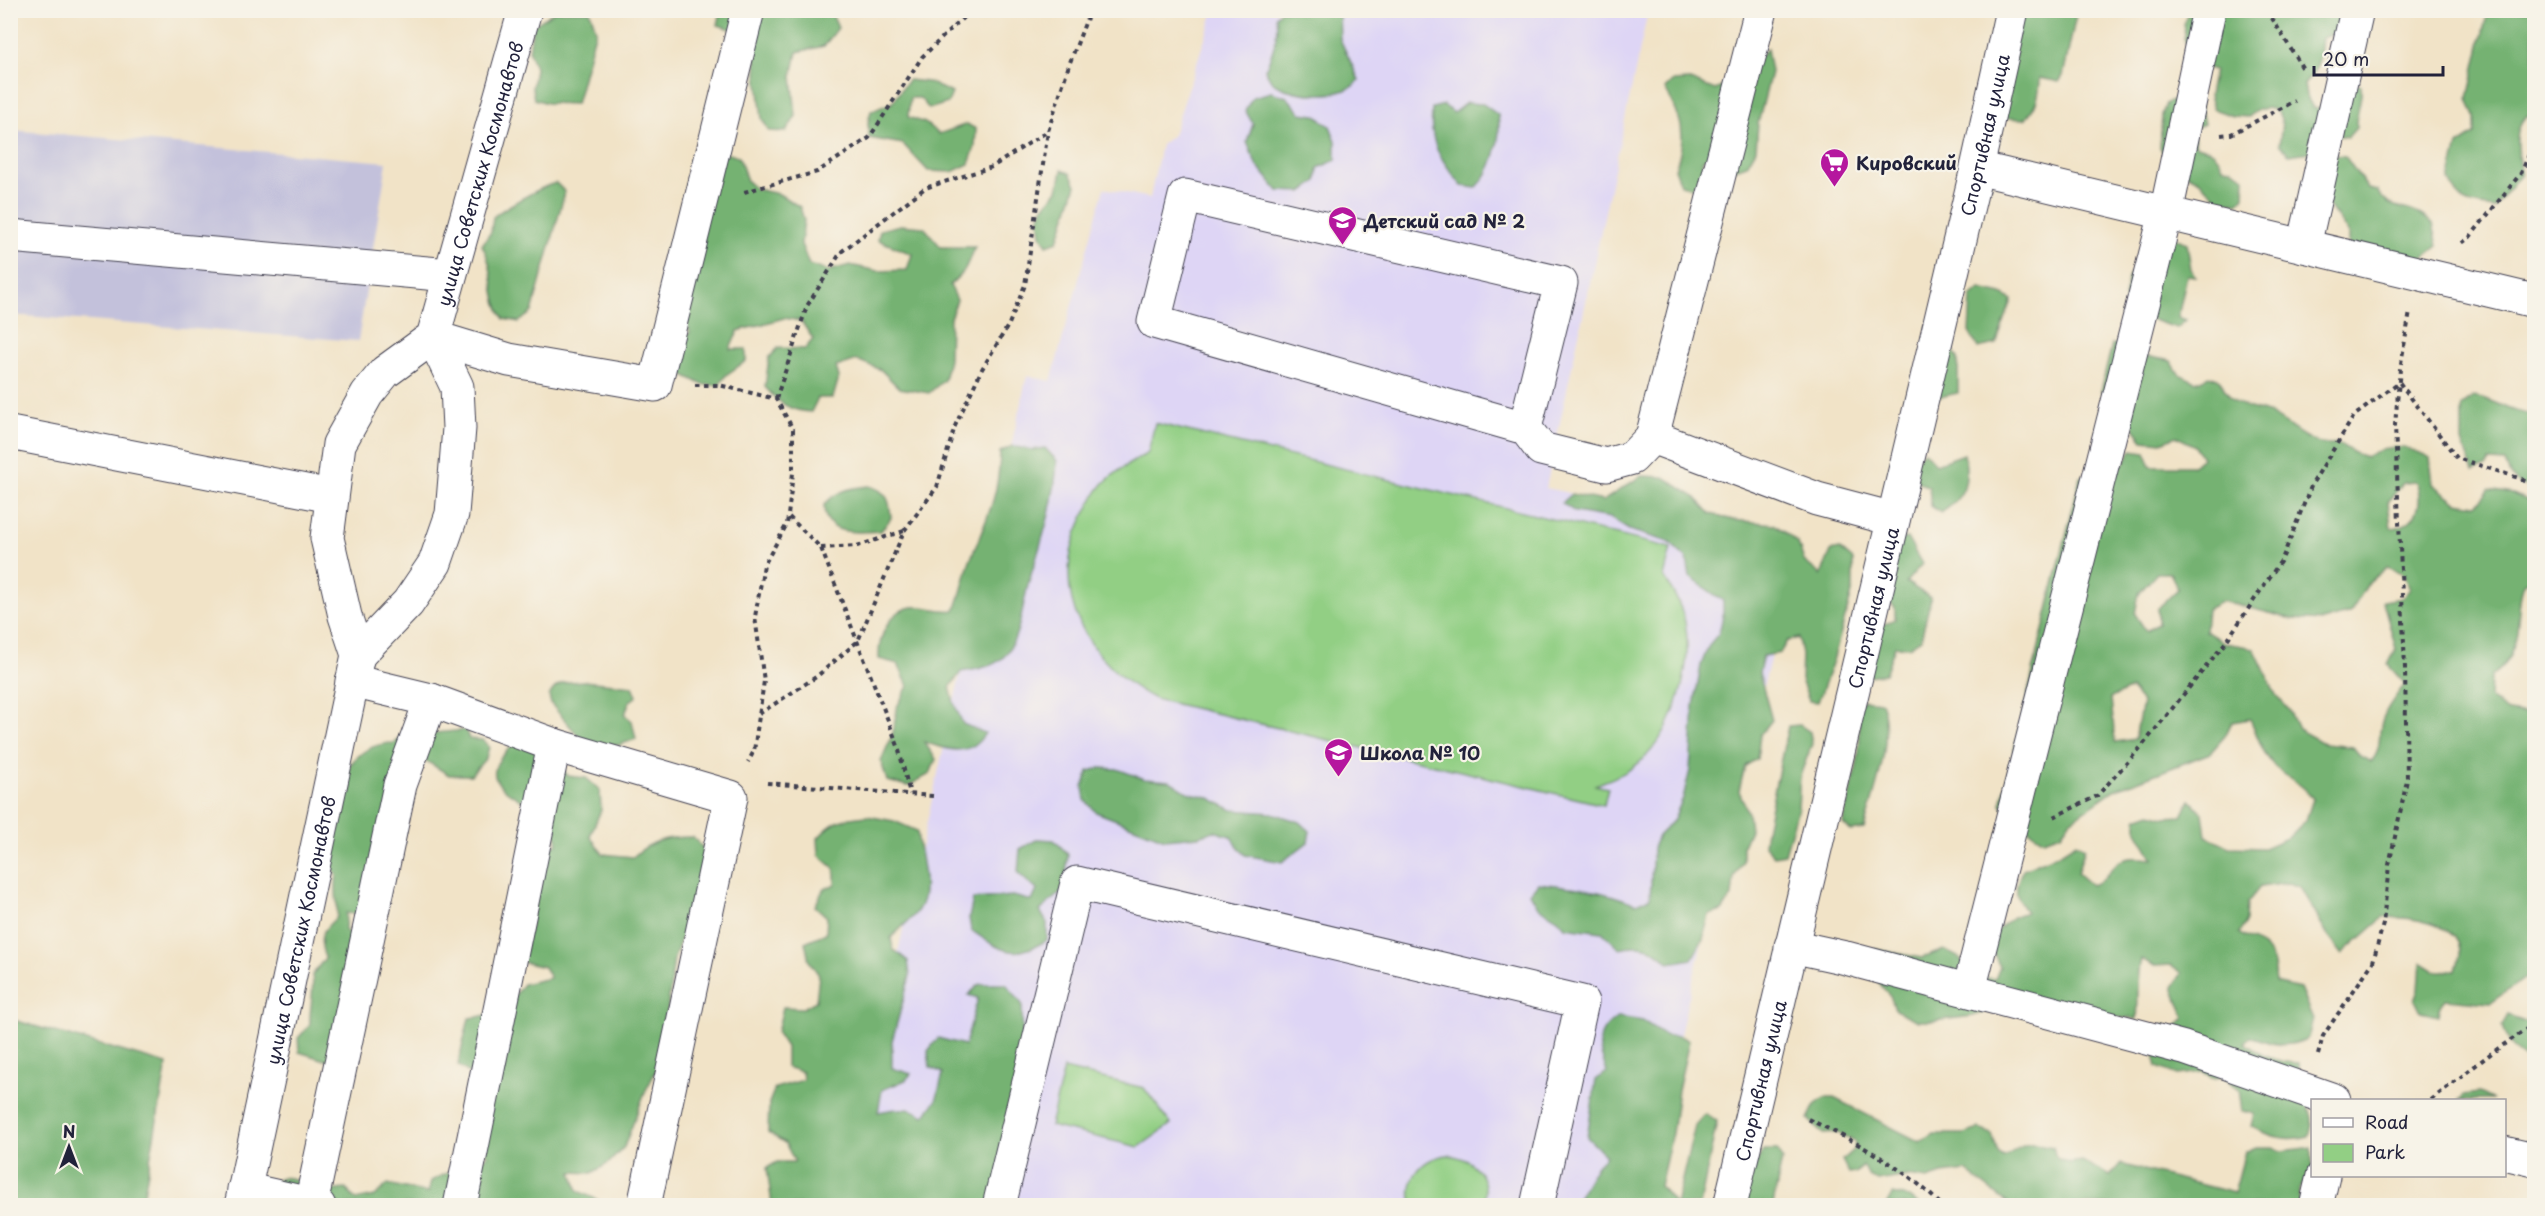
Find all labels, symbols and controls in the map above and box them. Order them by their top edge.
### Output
street label: улица Советских Космонавтов [429,38,529,309]
scale bar [2314,39,2443,77]
text: 20 m [2323,45,2369,72]
street label: Спортивная улица [1953,50,2016,219]
supermarket icon: Кировский [1819,146,1851,188]
place label: Кировский [1856,149,1957,176]
school or university icon: Детский сад № 2 [1327,204,1359,246]
place label: Детский сад № 2 [1363,207,1525,234]
street label: Спортивная улица [1840,523,1905,691]
school or university icon: Школа № 10 [1323,736,1355,778]
place label: Школа № 10 [1360,739,1480,766]
street label: улица Советских Космонавтов [258,793,341,1067]
street label: Спортивная улица [1728,996,1792,1164]
legend [2311,1099,2506,1177]
text: Road [2365,1108,2409,1135]
north arrow [39,1117,99,1177]
text: N [63,1119,75,1143]
text: Park [2365,1138,2405,1165]

